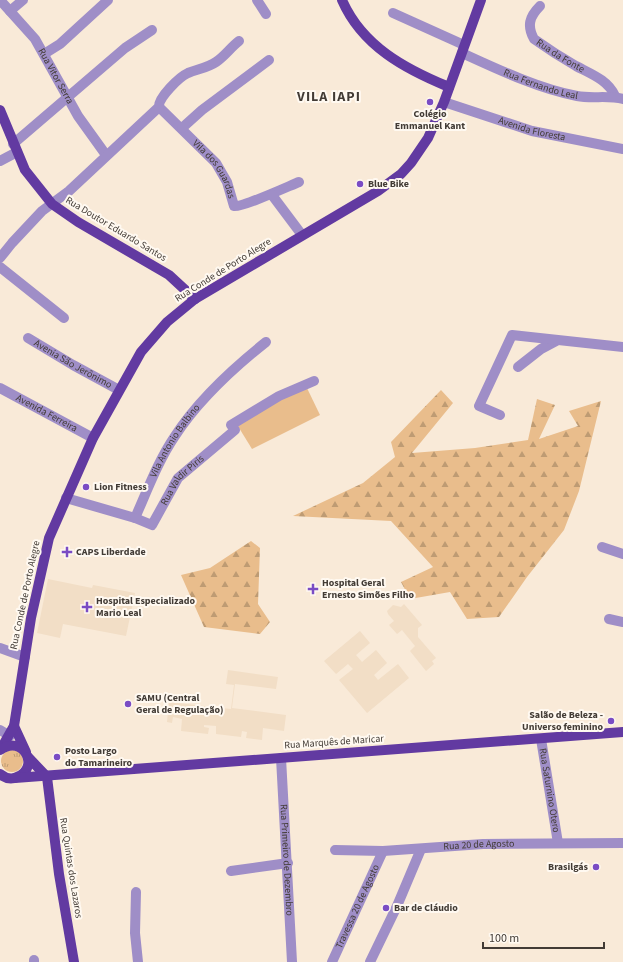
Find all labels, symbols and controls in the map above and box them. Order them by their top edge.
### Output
street label: Rua da Fonte [533,36,587,76]
street label: Rua Vitor Serra [35,46,77,107]
street label: Rua Fernando Leal [501,65,579,103]
district label: VILA IAPI [296,87,361,107]
marker: Colégio Emmanuel Kant [425,97,435,107]
place label: Colégio Emmanuel Kant [395,107,465,133]
street label: Avenida Floresta [496,113,567,144]
street label: Vila dos Guardas [189,137,238,200]
place label: Blue Bike [368,177,409,191]
marker: Blue Bike [355,179,365,189]
street label: Rua Doutor Eduardo Santos [63,193,169,265]
street label: Rua Conde de Porto Alegre [172,235,274,305]
street label: Avenia São Jerônimo [31,336,115,392]
street label: Avenida Ferreira [13,391,80,435]
street label: Vila Antonio Balbino [146,401,203,480]
street label: Rua Valdir Piris [157,452,207,508]
place label: Lion Fitness [94,480,147,494]
marker: Lion Fitness [81,482,91,492]
street label: Rua Conde de Porto Alegre [7,539,43,651]
place label: CAPS Liberdade [76,545,146,559]
marker: CAPS Liberdade [61,546,73,558]
place label: Hospital Geral Ernesto Simões Filho [322,576,414,602]
marker: Hospital Geral Ernesto Simões Filho [307,583,319,595]
place label: Hospital Especializado Mario Leal [96,594,196,620]
marker: Hospital Especializado Mario Leal [81,601,93,613]
place label: SAMU (Central Geral de Regulação) [136,691,223,717]
marker: SAMU (Central Geral de Regulação) [123,699,133,709]
place label: Salão de Beleza - Universo feminino [522,708,603,734]
marker: Salão de Beleza - Universo feminino [606,716,616,726]
street label: Rua Marquês de Maricar [284,732,385,752]
place label: Posto Largo do Tamarineiro [65,744,133,770]
street label: Rua Saturnino Otero [536,747,563,834]
marker: Posto Largo do Tamarineiro [52,752,62,762]
street label: Rua Primeiro de Dezembro [276,804,296,916]
street label: Rua Quintas dos Lazaros [56,817,86,919]
street label: Rua 20 de Agosto [443,837,514,854]
place label: Brasilgás [548,860,589,874]
street label: Travessa 20 de Agosto [332,862,383,951]
marker: Brasilgás [591,862,601,872]
place label: Bar de Cláudio [394,901,458,915]
marker: Bar de Cláudio [381,903,391,913]
scale bar [483,924,604,950]
text: 100 m [489,930,519,947]

